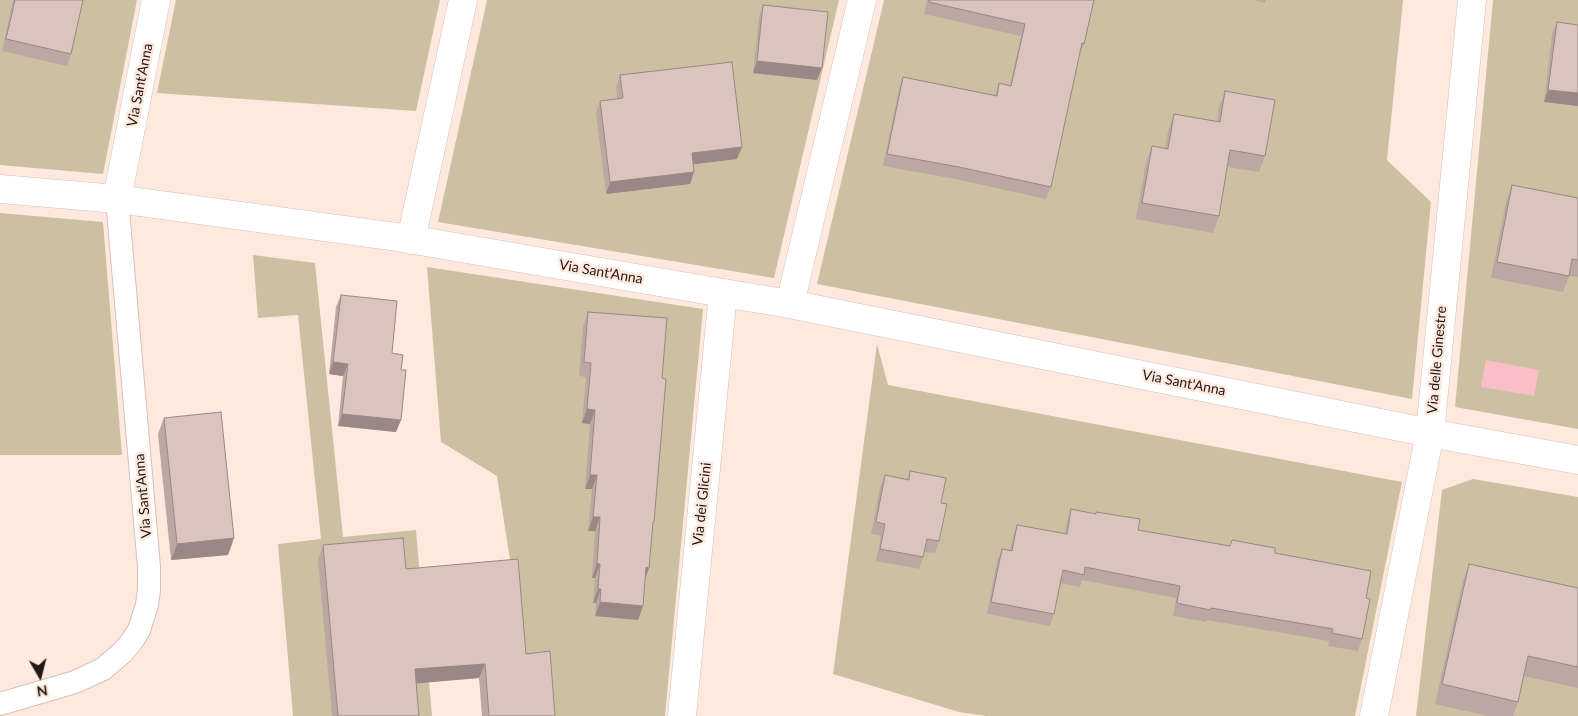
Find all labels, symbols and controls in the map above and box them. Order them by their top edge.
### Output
street label: Via Sant'Anna [124,42,156,128]
street label: Via Sant'Anna [558,256,644,288]
street label: Via delle Ginestre [1424,305,1450,415]
street label: Via Sant'Anna [1141,367,1227,399]
street label: Via Sant'Anna [131,453,155,539]
street label: Via dei Glicini [689,462,715,546]
north arrow [15,651,65,701]
text: N [36,682,49,701]

